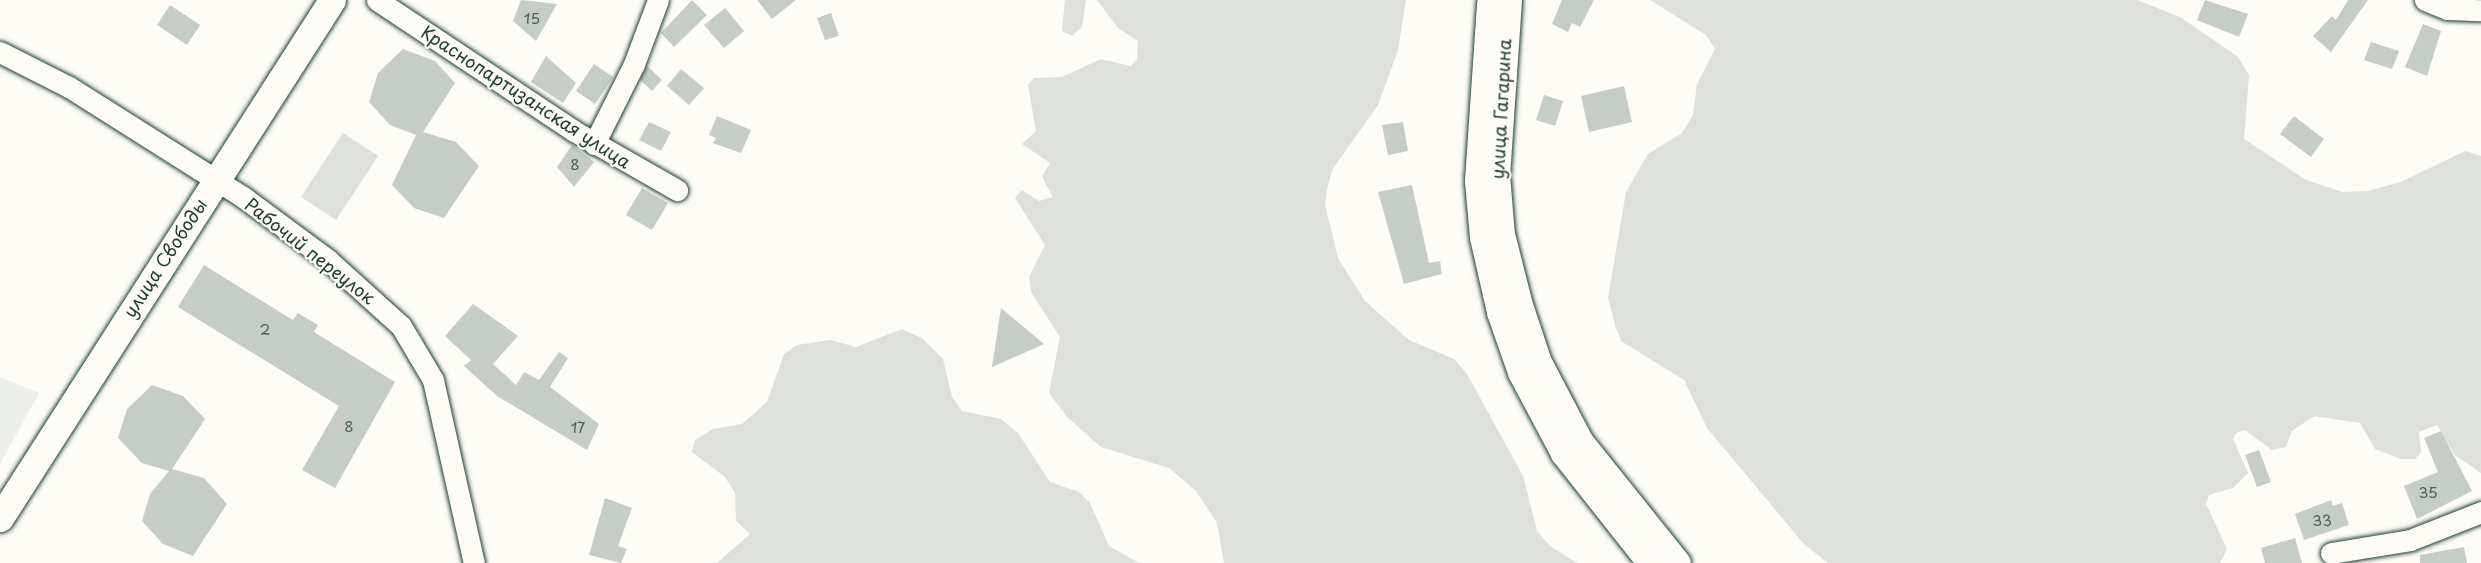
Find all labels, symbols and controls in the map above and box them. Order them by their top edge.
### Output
house number: 15 [524,9,540,27]
street label: Краснопартизанская улица [417,21,635,173]
street label: улица Гагарина [1487,38,1515,180]
house number: 8 [570,155,580,173]
street label: улица Свободы [118,194,212,322]
street label: Рабочий переулок [241,194,379,308]
house number: 2 [260,320,270,338]
house number: 8 [344,417,354,435]
house number: 17 [571,418,585,436]
house number: 35 [2418,483,2438,501]
house number: 33 [2312,511,2332,529]

